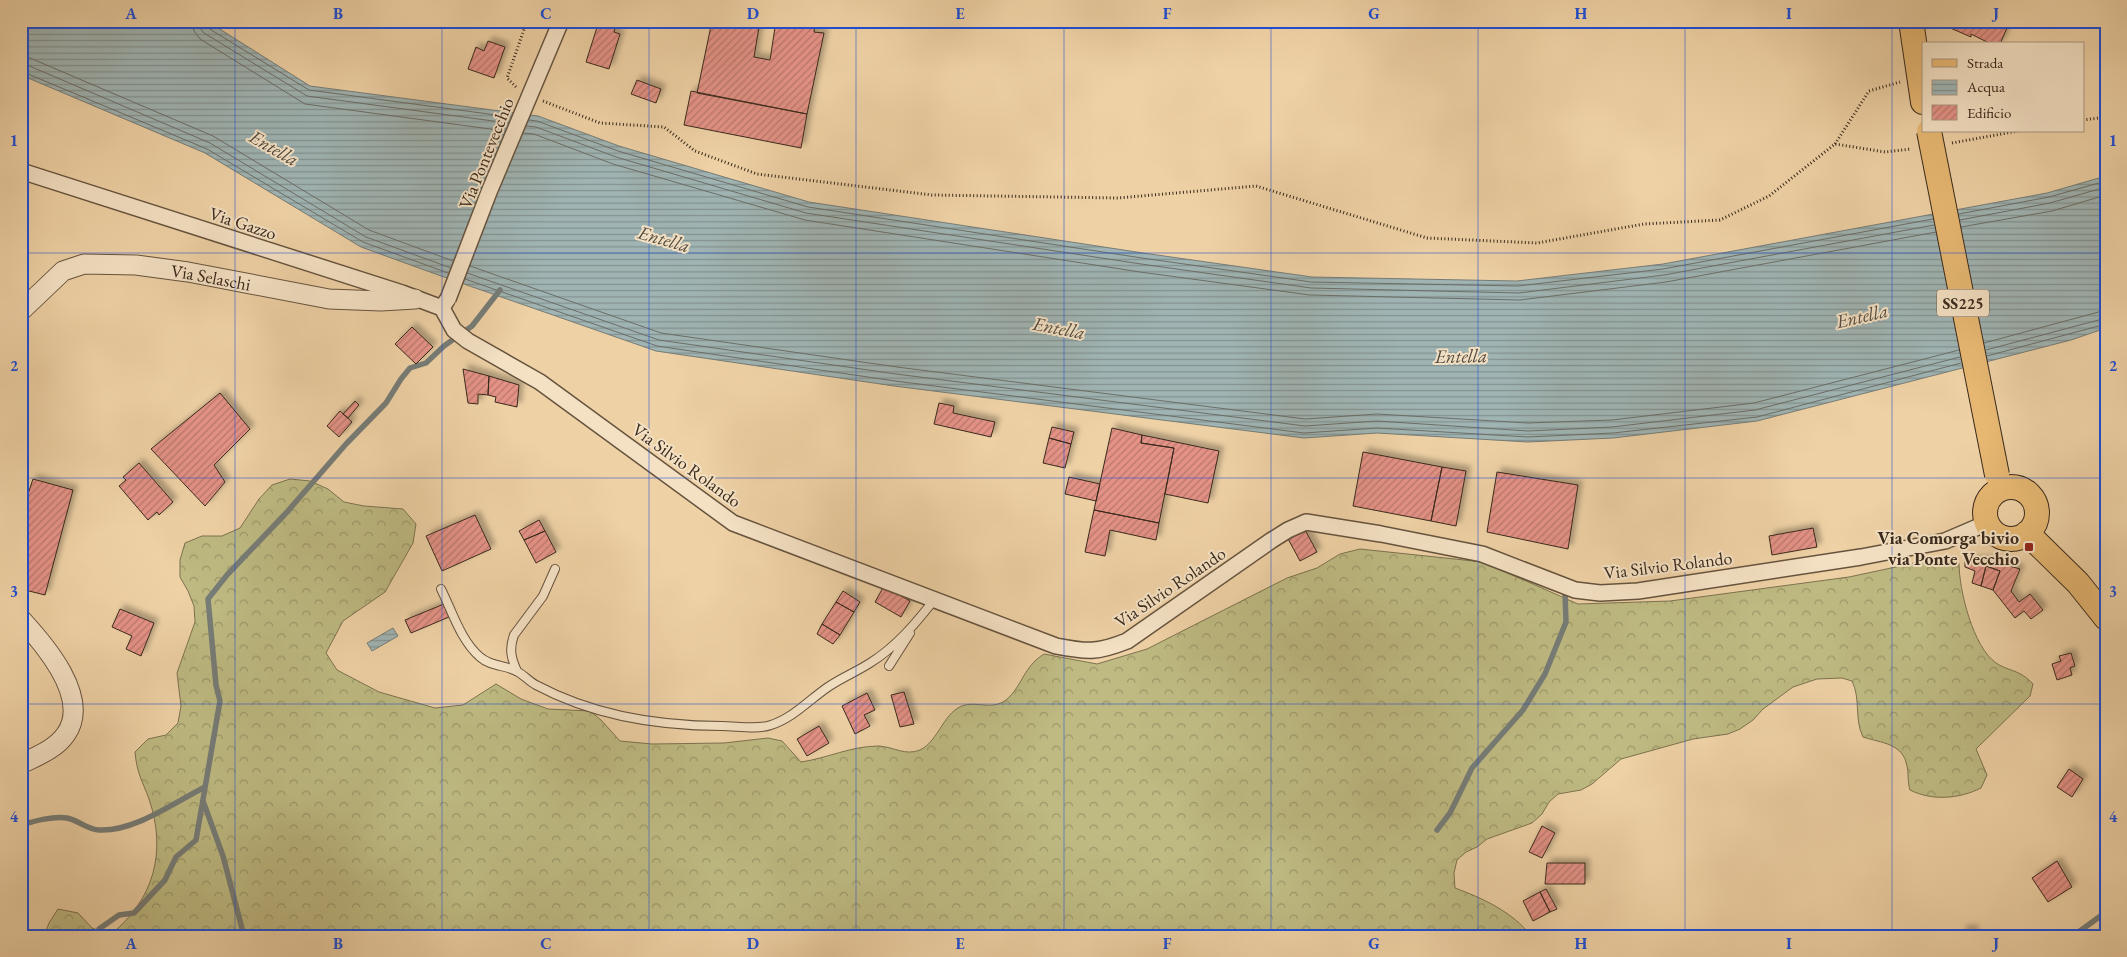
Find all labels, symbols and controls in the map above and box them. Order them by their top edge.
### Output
text: A [124,3,137,24]
text: B [333,3,343,24]
text: C [540,3,552,24]
text: D [747,3,759,24]
text: E [955,3,965,24]
text: F [1163,3,1172,24]
text: G [1368,3,1380,24]
text: H [1575,3,1588,24]
text: I [1786,3,1792,24]
text: J [1991,3,1999,24]
legend [1922,42,2084,132]
text: Strada [1967,53,2003,72]
text: Acqua [1966,77,2005,96]
street label: Via Pontevecchio [453,94,519,212]
text: Edificio [1967,103,2011,122]
water label: Entella [244,124,303,172]
text: 1 [10,130,18,151]
text: 1 [2109,130,2117,151]
street label: Via Gazzo [206,201,280,245]
water label: Entella [634,219,693,258]
street label: Via Selaschi [170,258,253,295]
road number: SS225 [1937,290,1989,316]
water label: Entella [1833,298,1890,334]
water label: Entella [1030,311,1087,345]
water label: Entella [1434,343,1487,369]
text: 2 [10,355,19,376]
text: 2 [2109,355,2118,376]
street label: Via Silvio Rolando [628,418,746,512]
place label: Via Comorga bivio via Ponte Vecchio [1877,526,2019,570]
street label: Via Silvio Rolando [1110,541,1230,633]
marker: Via Comorga bivio via Ponte Vecchio [2023,541,2035,553]
street label: Via Silvio Rolando [1602,546,1734,584]
text: 3 [10,581,18,602]
text: 3 [2109,581,2117,602]
text: 4 [10,806,19,827]
text: 4 [2109,806,2118,827]
text: A [124,933,137,954]
text: B [333,933,343,954]
text: C [540,933,552,954]
text: D [747,933,759,954]
text: E [955,933,965,954]
text: F [1163,933,1172,954]
text: G [1368,933,1380,954]
text: H [1575,933,1588,954]
text: I [1786,933,1792,954]
text: J [1991,933,1999,954]

